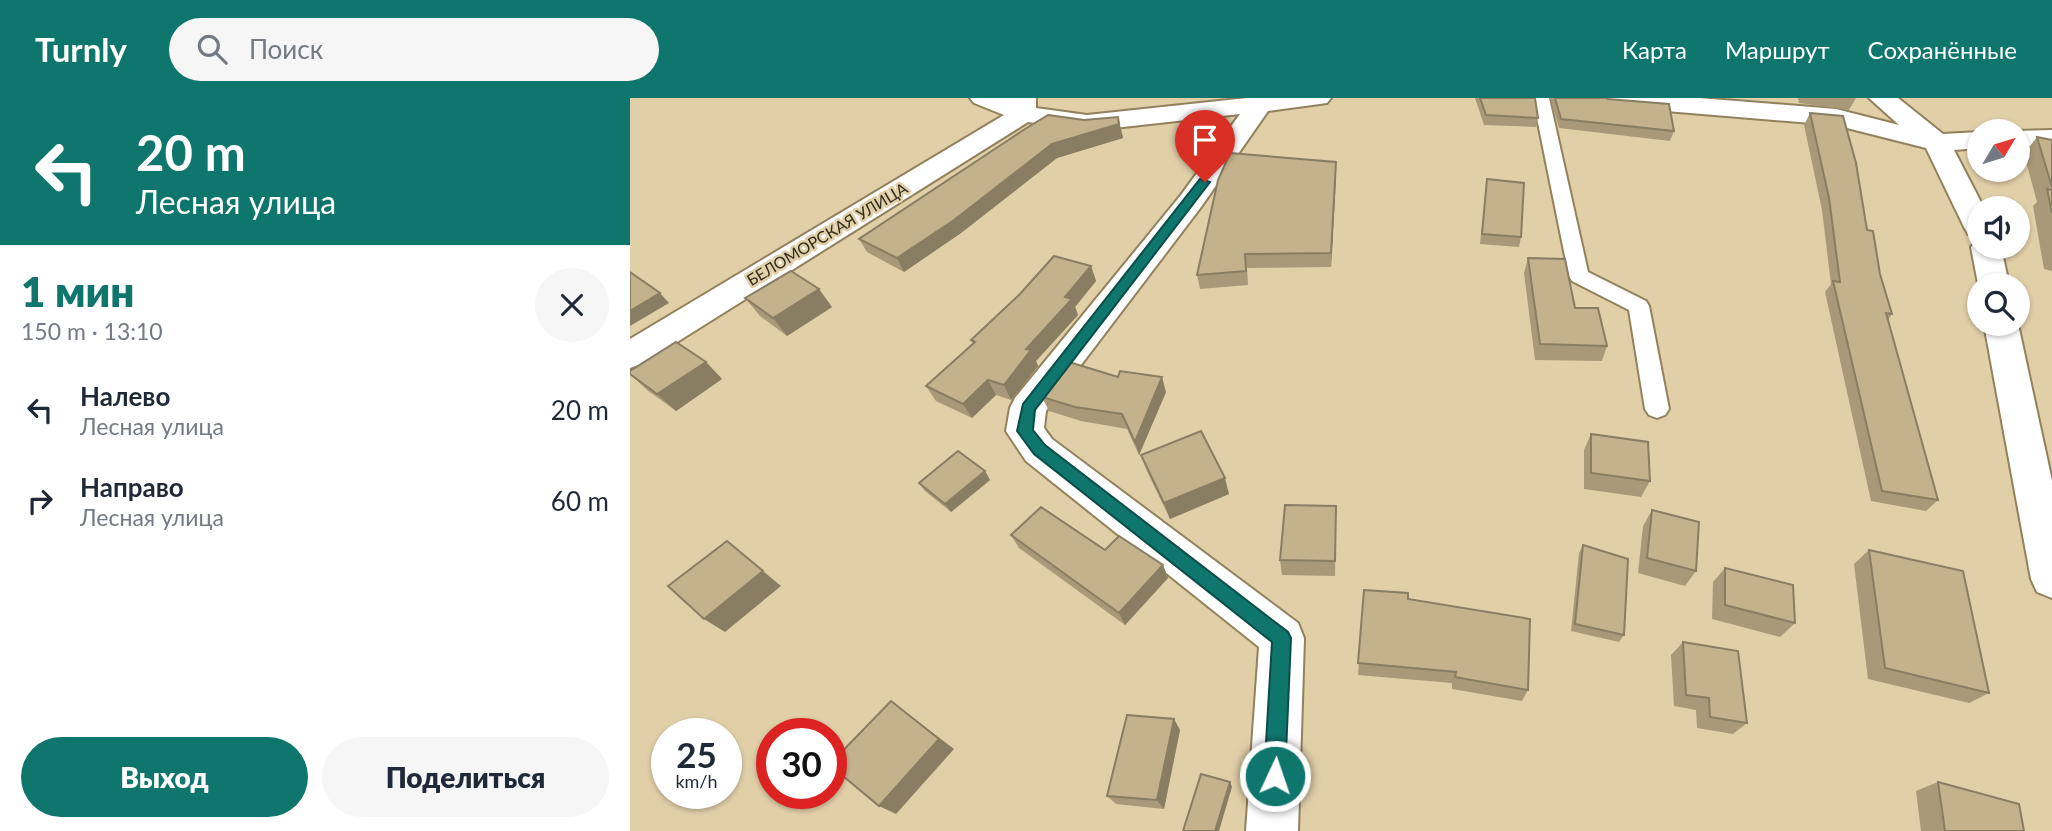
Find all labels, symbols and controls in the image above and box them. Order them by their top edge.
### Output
search box [169,18,659,81]
text: Turnly [35,29,127,69]
icon: search [193,30,231,68]
text: Поиск [249,33,323,65]
text: Карта [1622,35,1687,64]
text: Маршрут [1725,35,1830,64]
text: Сохранённые [1868,35,2017,64]
pin [1175,110,1235,182]
north arrow [1967,119,2030,182]
map controls [1967,119,2030,336]
icon: arrive [1186,121,1224,159]
text: 20 m [136,123,246,181]
icon: left [21,126,112,217]
street label: БЕЛОМОРСКАЯ УЛИЦА [743,178,911,289]
text: Лесная улица [136,182,336,221]
button: sound [1967,196,2030,259]
text: 1 мин [21,266,135,316]
button: close [535,268,609,342]
button: search [1967,273,2030,336]
text: 150 m · 13:10 [21,317,163,345]
text: Налево [80,380,170,412]
icon: left [21,391,59,429]
text: 20 m [551,394,609,426]
text: Лесная улица [80,412,224,440]
text: Направо [80,471,184,503]
icon: right [21,482,59,520]
text: 60 m [551,485,609,517]
text: Лесная улица [80,503,224,531]
speed limit sign: 30 [756,718,847,809]
text: 25 [676,733,717,775]
button: Выход [21,737,308,817]
button: Поделиться [322,737,609,817]
position arrow [1238,739,1312,813]
text: km/h [675,770,718,792]

